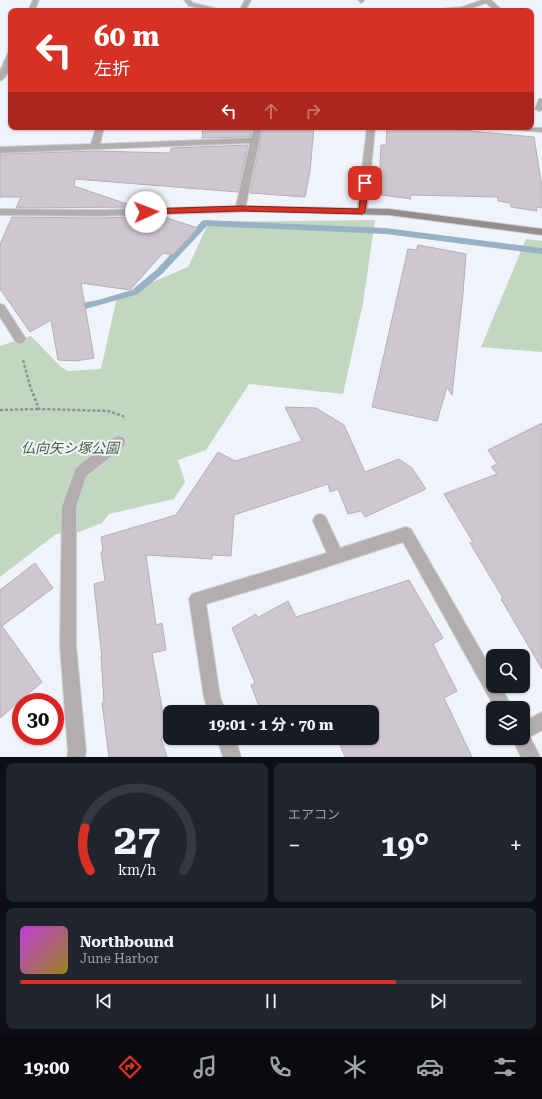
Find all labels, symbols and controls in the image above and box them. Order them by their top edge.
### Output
text: 60 m [94,20,159,53]
icon: left [28,24,80,76]
text: 左折 [94,58,130,79]
icon: left [218,100,240,122]
icon: ahead [260,100,282,122]
icon: right [302,100,324,122]
pin [348,166,382,200]
icon: arrive [354,172,376,194]
position arrow [125,191,167,233]
park label: 仏向矢シ塚公園 [21,440,121,456]
map controls [486,649,530,745]
button: search [486,649,530,693]
speed limit sign: 30 [12,693,64,745]
button: layers [486,701,530,745]
text: 19:01 · 1 分 · 70 m [208,716,334,734]
text: エアコン [288,807,340,822]
text: 27 [114,814,160,863]
text: 19° [381,828,429,863]
text: − [288,833,300,858]
text: + [510,833,522,858]
text: km/h [118,861,156,877]
text: Northbound [80,933,174,951]
text: June Harbor [80,951,159,966]
icon: previous [93,990,115,1012]
icon: pause [260,990,282,1012]
icon: next [427,990,449,1012]
icon: directions [116,1053,144,1081]
icon: music [191,1053,219,1081]
icon: phone [266,1053,294,1081]
icon: climate [341,1053,369,1081]
icon: car [416,1053,444,1081]
icon: filters [491,1053,519,1081]
text: 19:00 [23,1057,69,1078]

